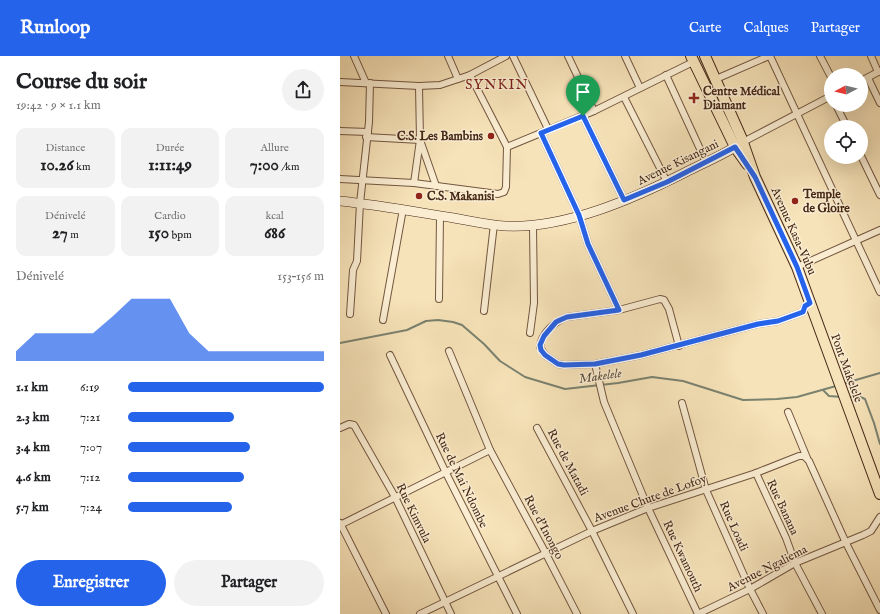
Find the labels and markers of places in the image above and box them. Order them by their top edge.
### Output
pin [566,75,600,116]
place label: Centre Médical Diamant [703,84,781,113]
marker: Centre Médical Diamant [688,92,700,104]
place label: C.S. Les Bambins [397,129,484,144]
marker: C.S. Les Bambins [486,131,496,141]
place label: Temple de Gloire [802,187,850,216]
place label: C.S. Makanisi [427,189,495,204]
marker: C.S. Makanisi [414,191,424,201]
marker: Temple de Gloire [790,196,800,206]

